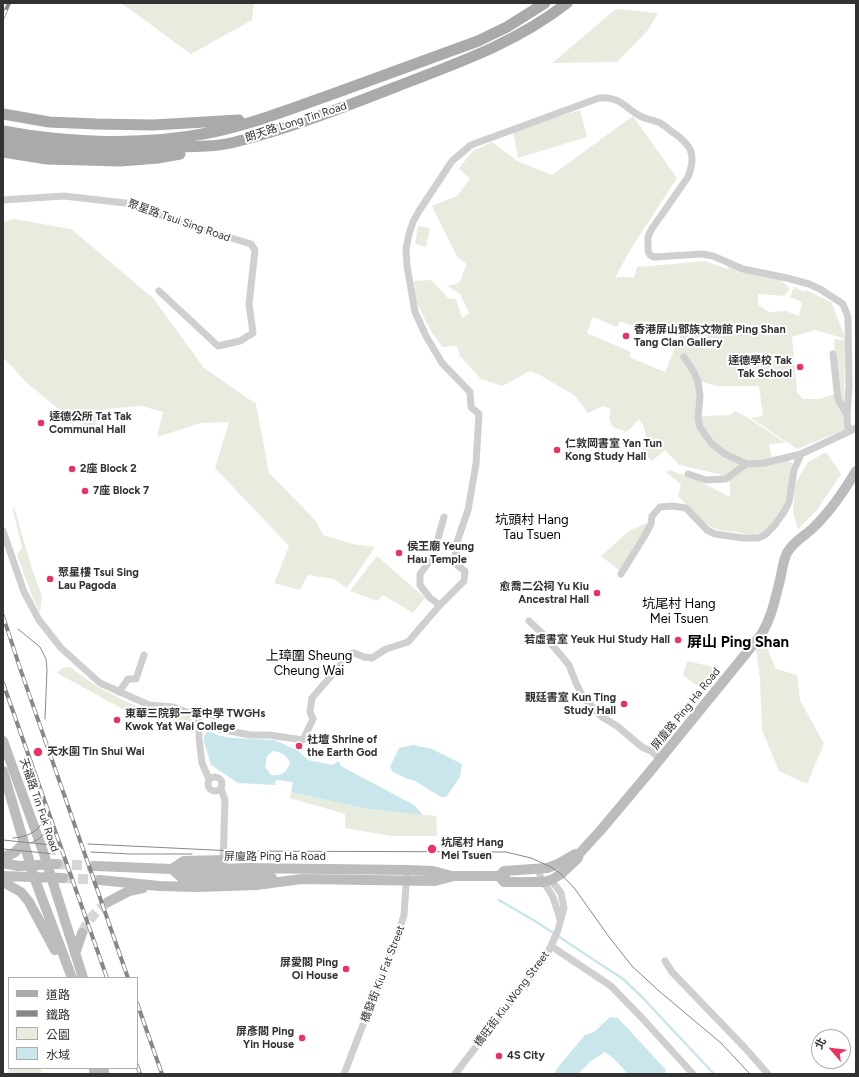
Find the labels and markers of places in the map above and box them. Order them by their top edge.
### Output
place label: 香港屏山鄧族文物館 Ping Shan Tang Clan Gallery [634,323,786,349]
marker: 香港屏山鄧族文物館 Ping Shan Tang Clan Gallery [621,331,631,341]
place label: 達德學校 Tak Tak School [728,354,792,380]
marker: 達德學校 Tak Tak School [795,362,805,372]
place label: 達德公所 Tat Tak Communal Hall [49,410,132,436]
marker: 達德公所 Tat Tak Communal Hall [36,418,46,428]
place label: 仁敦岡書室 Yan Tun Kong Study Hall [565,437,662,463]
marker: 仁敦岡書室 Yan Tun Kong Study Hall [552,445,562,455]
place label: 2座 Block 2 [80,462,137,476]
marker: 2座 Block 2 [67,464,77,474]
place label: 7座 Block 7 [93,484,149,498]
marker: 7座 Block 7 [80,486,90,496]
place label: 侯王廟 Yeung Hau Temple [407,540,474,566]
marker: 侯王廟 Yeung Hau Temple [394,548,404,558]
place label: 聚星樓 Tsui Sing Lau Pagoda [58,566,139,592]
marker: 聚星樓 Tsui Sing Lau Pagoda [45,574,55,584]
place label: 愈喬二公祠 Yu Kiu Ancestral Hall [499,580,589,606]
marker: 愈喬二公祠 Yu Kiu Ancestral Hall [592,588,602,598]
place label: 若虛書室 Yeuk Hui Study Hall [524,633,670,647]
marker: 若虛書室 Yeuk Hui Study Hall [673,635,683,645]
place label: 覲廷書室 Kun Ting Study Hall [525,691,616,717]
marker: 覲廷書室 Kun Ting Study Hall [619,699,629,709]
place label: 東華三院郭一葦中學 TWGHs Kwok Yat Wai College [125,707,265,733]
marker: 東華三院郭一葦中學 TWGHs Kwok Yat Wai College [112,715,122,725]
place label: 社壇 Shrine of the Earth God [307,733,377,759]
marker: 社壇 Shrine of the Earth God [294,741,304,751]
place label: 天水圍 Tin Shui Wai [47,745,145,759]
marker: 天水圍 Tin Shui Wai [32,746,44,758]
place label: 坑尾村 Hang Mei Tsuen [441,836,504,862]
marker: 坑尾村 Hang Mei Tsuen [426,843,438,855]
place label: 屏愛閣 Ping Oi House [280,956,338,982]
marker: 屏愛閣 Ping Oi House [341,964,351,974]
place label: 屏彥閣 Ping Yin House [236,1025,294,1051]
marker: 屏彥閣 Ping Yin House [297,1033,307,1043]
place label: 4S City [507,1049,545,1063]
marker: 4S City [494,1051,504,1061]

